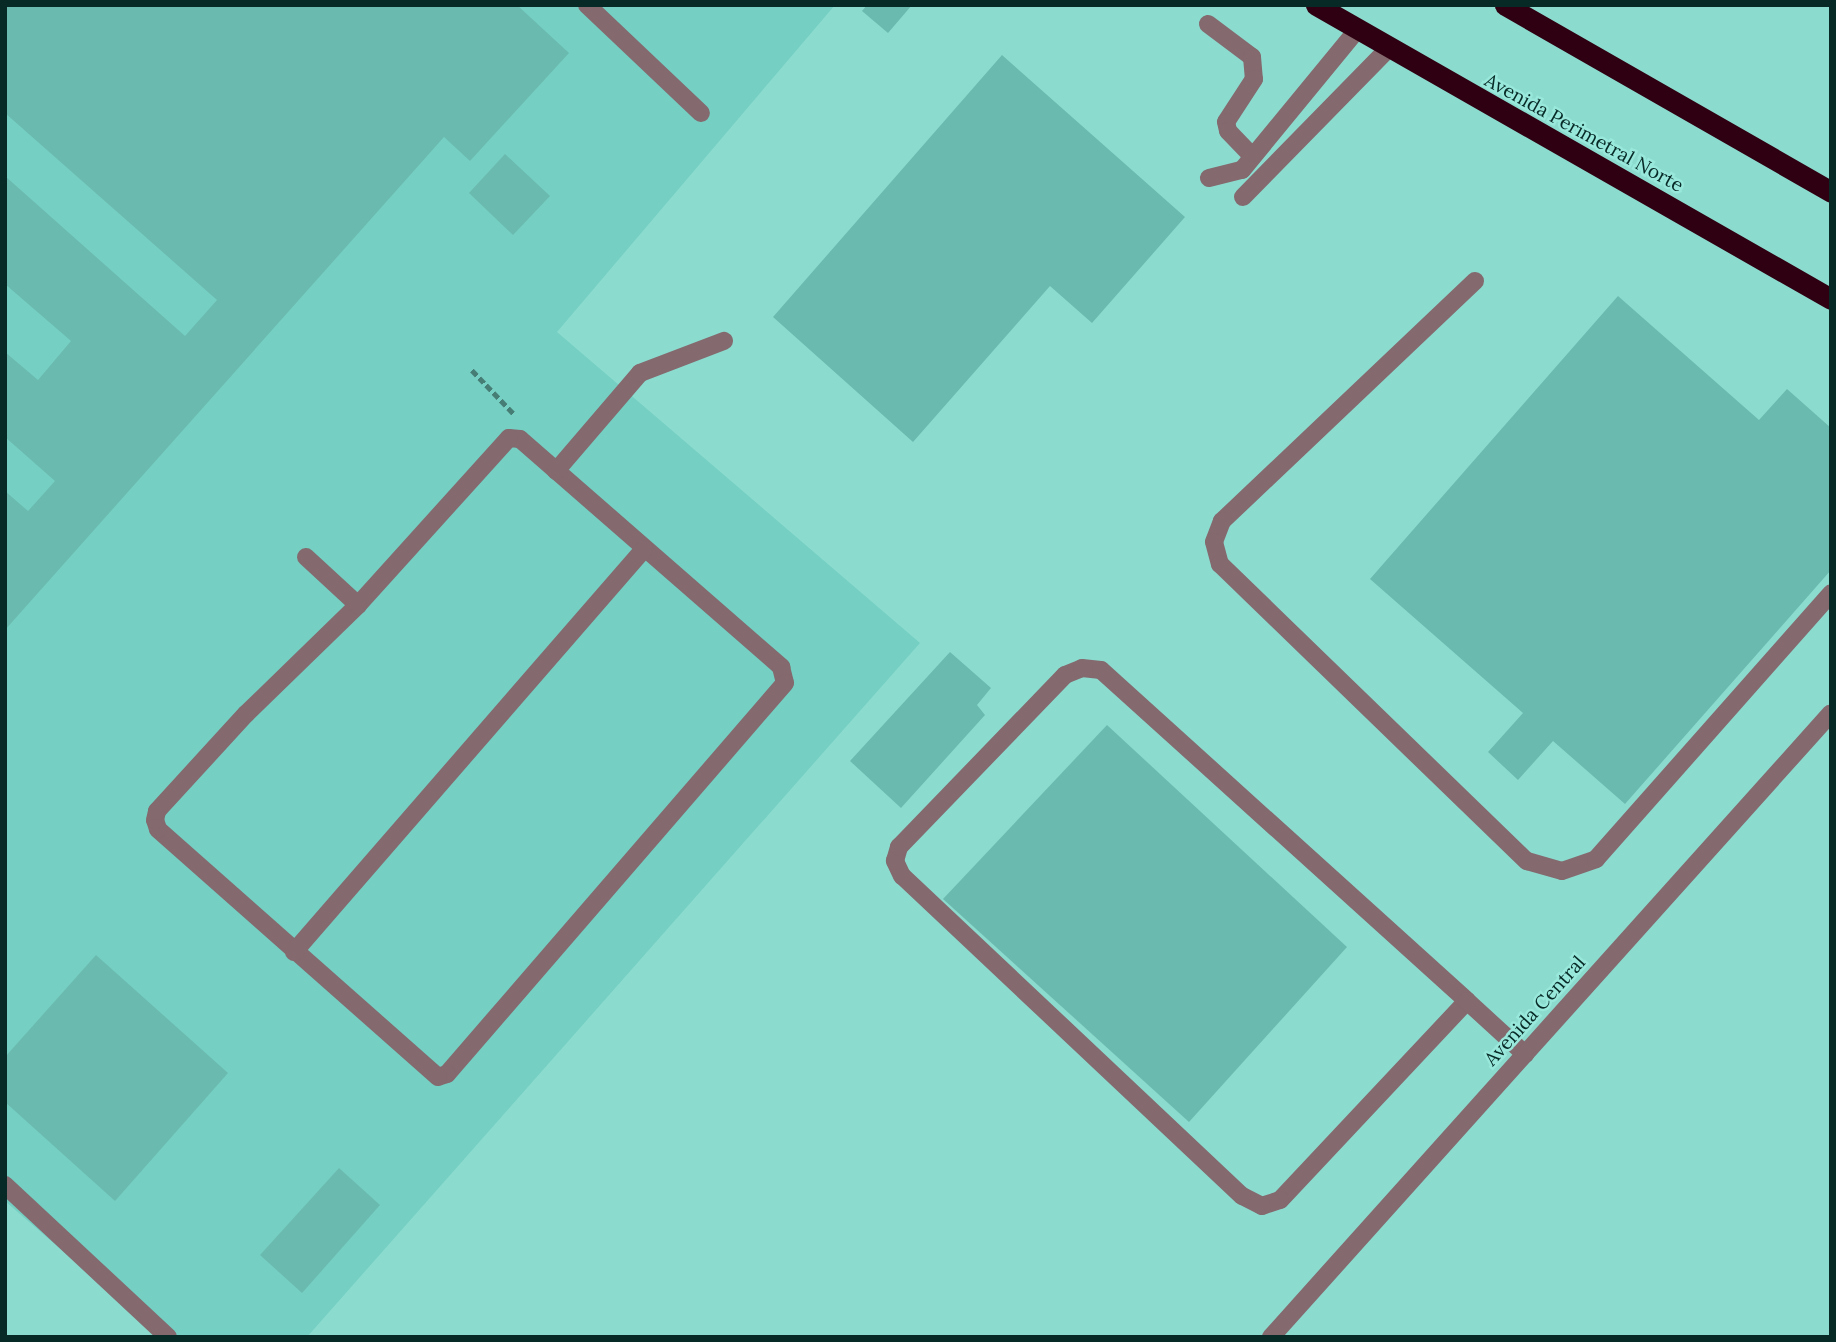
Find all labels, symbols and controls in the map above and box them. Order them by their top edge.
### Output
street label: Avenida Perimetral Norte [1481,69,1687,197]
street label: Avenida Central [1480,951,1590,1071]

